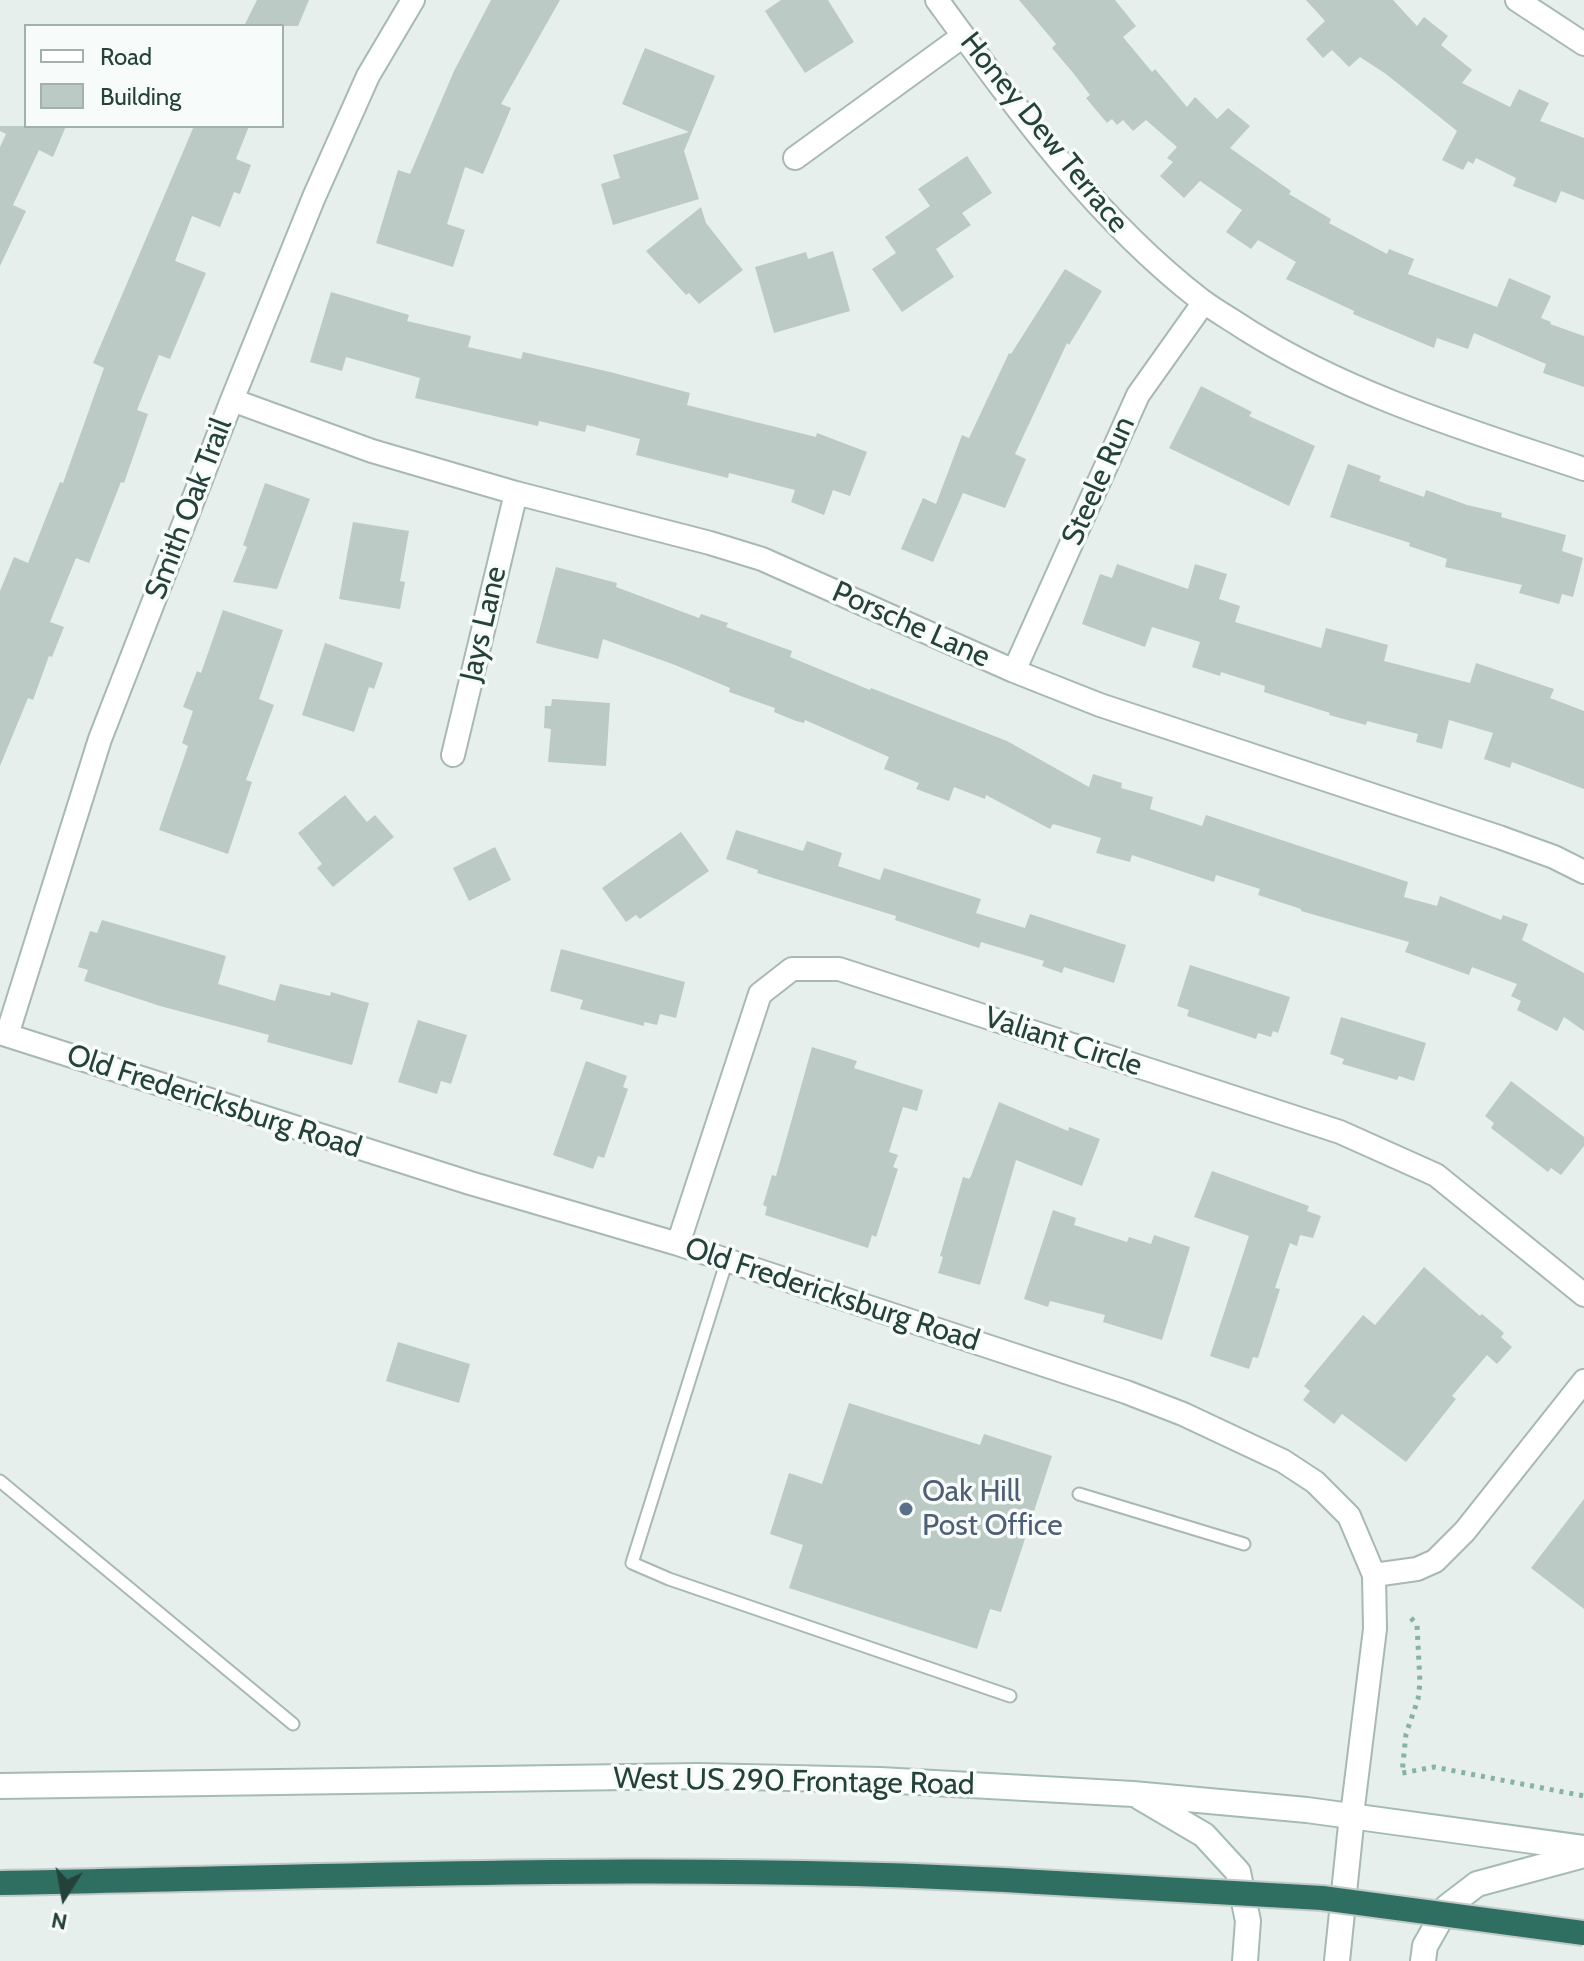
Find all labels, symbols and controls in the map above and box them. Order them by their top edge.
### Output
legend [24,24,284,128]
street label: Honey Dew Terrace [952,25,1136,241]
text: Road [100,42,152,71]
text: Building [100,82,181,111]
street label: Steele Run [1055,411,1143,551]
street label: Smith Oak Trail [138,413,240,605]
street label: Jays Lane [453,563,515,685]
street label: Porsche Lane [827,574,995,676]
street label: Valiant Circle [980,1000,1146,1084]
street label: Old Fredericksburg Road [62,1037,366,1167]
street label: Old Fredericksburg Road [680,1230,984,1360]
place label: Oak Hill Post Office [922,1474,1062,1544]
marker: Oak Hill Post Office [897,1500,915,1518]
street label: West US 290 Frontage Road [613,1761,975,1803]
north arrow [24,1857,104,1937]
text: N [49,1906,70,1936]

